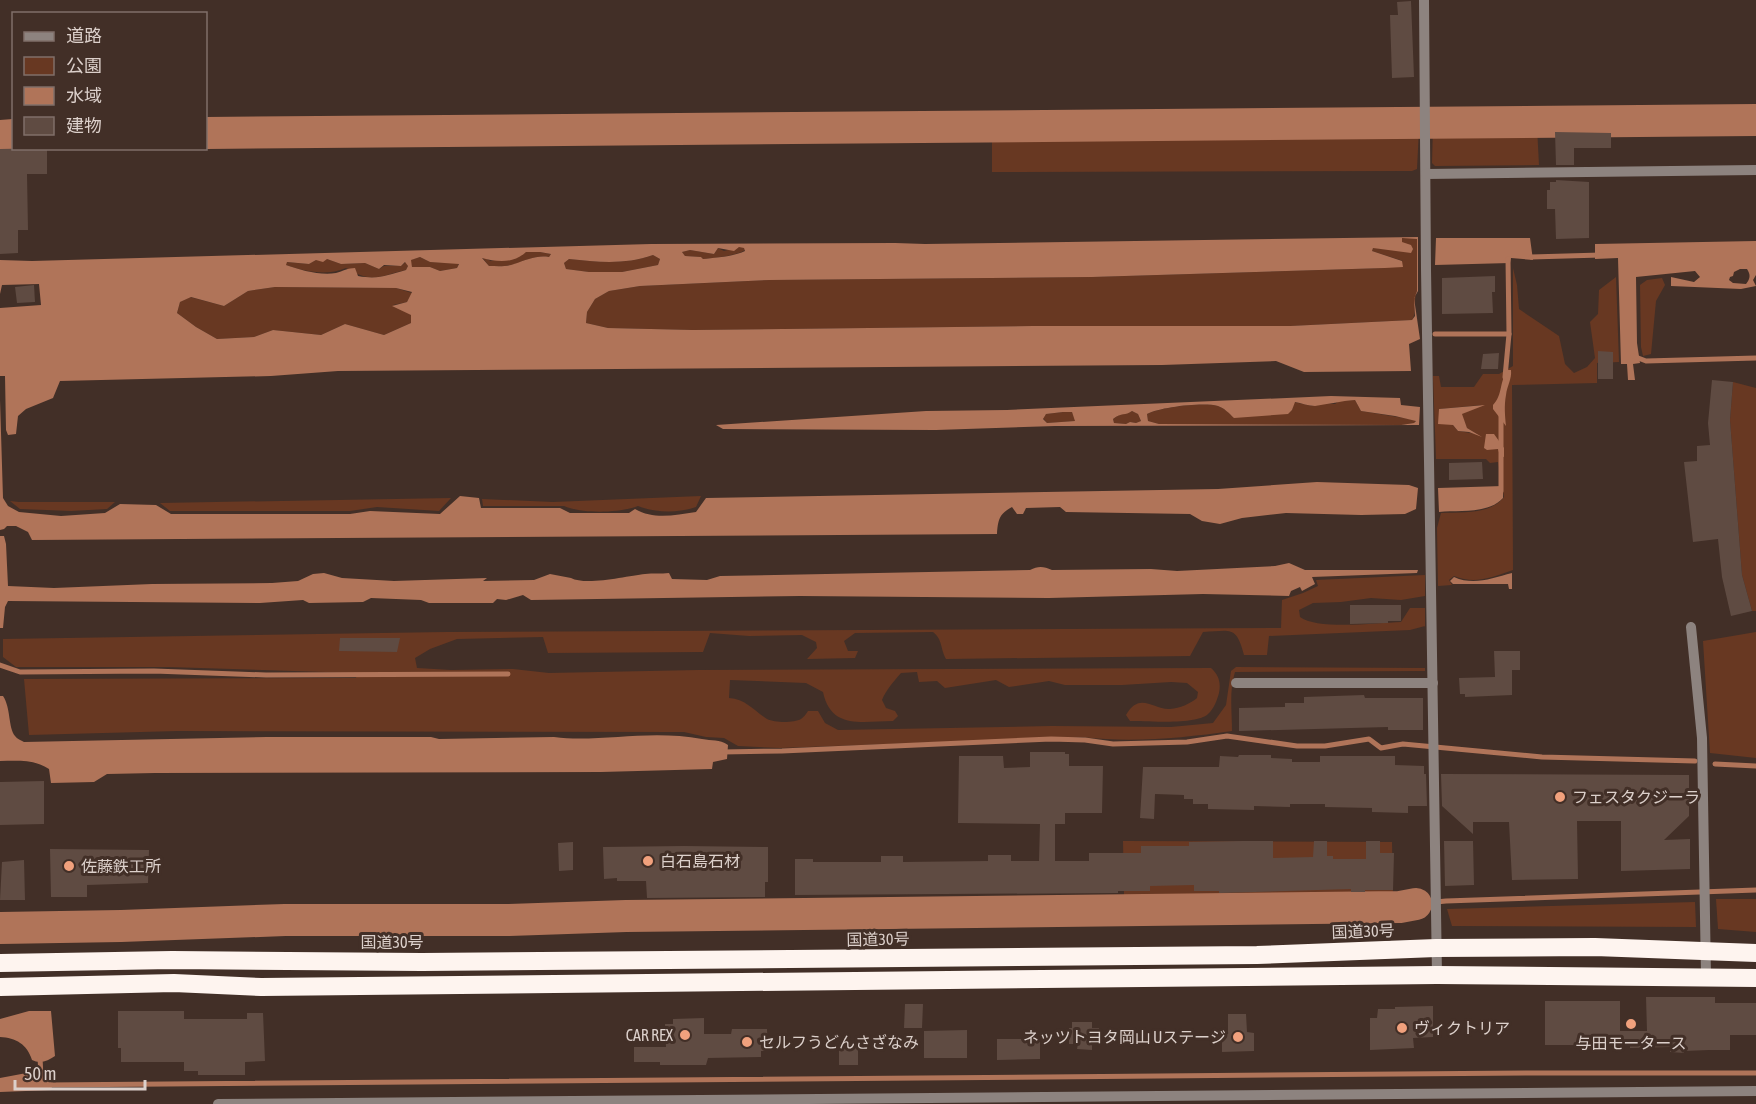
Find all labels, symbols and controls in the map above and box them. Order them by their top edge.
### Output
legend [12,12,207,150]
text: 道路 [66,25,102,46]
text: 公園 [66,55,102,76]
text: 水域 [66,85,102,106]
text: 建物 [66,115,102,136]
place label: フェスタクジーラ [1572,788,1700,806]
marker: フェスタクジーラ [1553,790,1567,804]
place label: 白石島石材 [660,852,740,870]
marker: 白石島石材 [641,854,655,868]
place label: 佐藤鉄工所 [81,857,161,875]
marker: 佐藤鉄工所 [62,859,76,873]
street label: 国道30号 [1331,921,1395,941]
street label: 国道30号 [846,929,910,949]
street label: 国道30号 [360,933,424,951]
marker: 与田モータース [1624,1017,1638,1031]
place label: ヴィクトリア [1414,1019,1510,1037]
marker: ヴィクトリア [1395,1021,1409,1035]
place label: CAR REX [626,1026,674,1044]
marker: CAR REX [678,1028,692,1042]
place label: ネッツトヨタ岡山 Uステージ [1023,1028,1226,1046]
marker: ネッツトヨタ岡山 Uステージ [1231,1030,1245,1044]
place label: セルフうどんさざなみ [759,1033,919,1051]
place label: 与田モータース [1575,1034,1687,1052]
marker: セルフうどんさざなみ [740,1035,754,1049]
scale bar [15,1053,146,1091]
text: 50 m [24,1063,56,1084]

